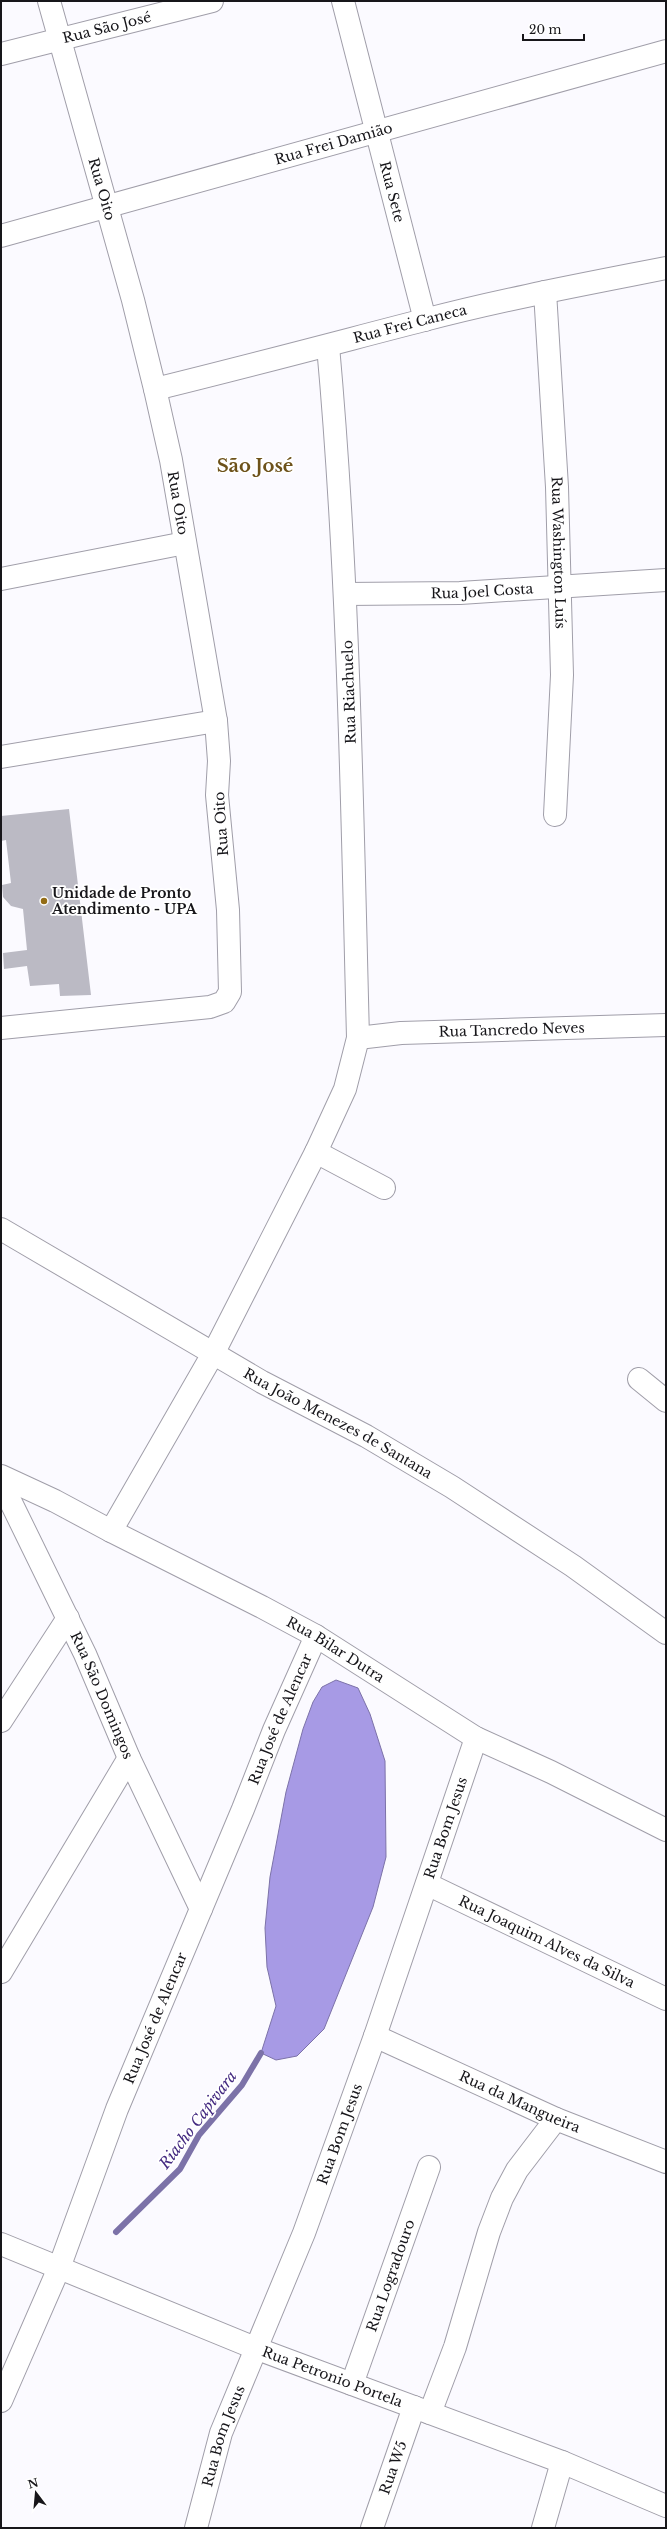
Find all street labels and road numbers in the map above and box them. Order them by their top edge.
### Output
street label: Rua São José [61,8,153,47]
street label: Rua Frei Damião [272,119,394,168]
street label: Rua Oito [84,156,120,222]
street label: Rua Sete [376,159,409,224]
street label: Rua Frei Caneca [351,301,469,347]
street label: Rua Oito [164,470,192,536]
street label: Rua Washington Luís [547,476,570,629]
street label: Rua Joel Costa [431,579,534,602]
street label: Rua Riachuelo [338,640,360,744]
street label: Rua Oito [210,791,232,857]
street label: Rua Tancredo Neves [438,1018,585,1041]
street label: Rua João Menezes de Santana [240,1364,436,1482]
street label: Rua Bilar Dutra [283,1613,388,1686]
street label: Rua São Domingos [66,1629,137,1762]
street label: Rua José de Alencar [244,1650,316,1787]
street label: Rua Bom Jesus [420,1775,471,1881]
street label: Rua Joaquim Alves da Silva [456,1892,638,1992]
street label: Rua José de Alencar [120,1949,191,2086]
street label: Rua da Mangueira [456,2067,583,2137]
street label: Rua Bom Jesus [313,2081,366,2187]
street label: Rua Logradouro [362,2217,419,2334]
street label: Rua Petronio Portela [260,2342,405,2411]
street label: Rua Bom Jesus [198,2382,249,2489]
street label: Rua W5 [375,2438,411,2497]

